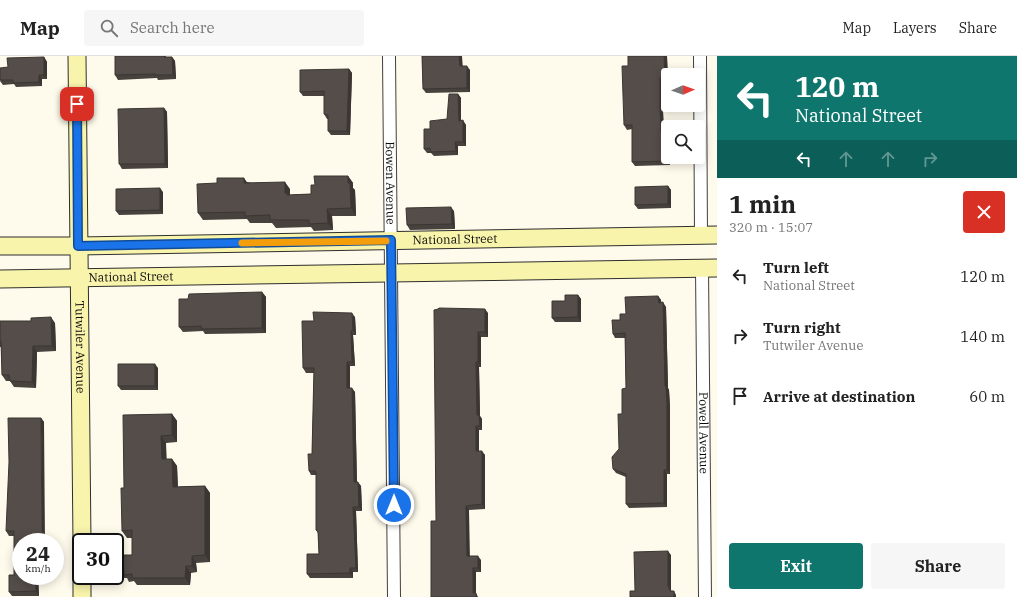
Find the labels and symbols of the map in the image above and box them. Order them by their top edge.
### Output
north arrow [661,68,705,112]
pin [60,87,94,121]
street label: Bowen Avenue [383,141,399,225]
street label: National Street [412,231,498,247]
street label: National Street [88,268,174,285]
street label: Tutwiler Avenue [73,301,88,393]
street label: Powell Avenue [696,392,712,474]
position arrow [373,484,415,526]
speed limit sign: 30 [72,533,124,585]

